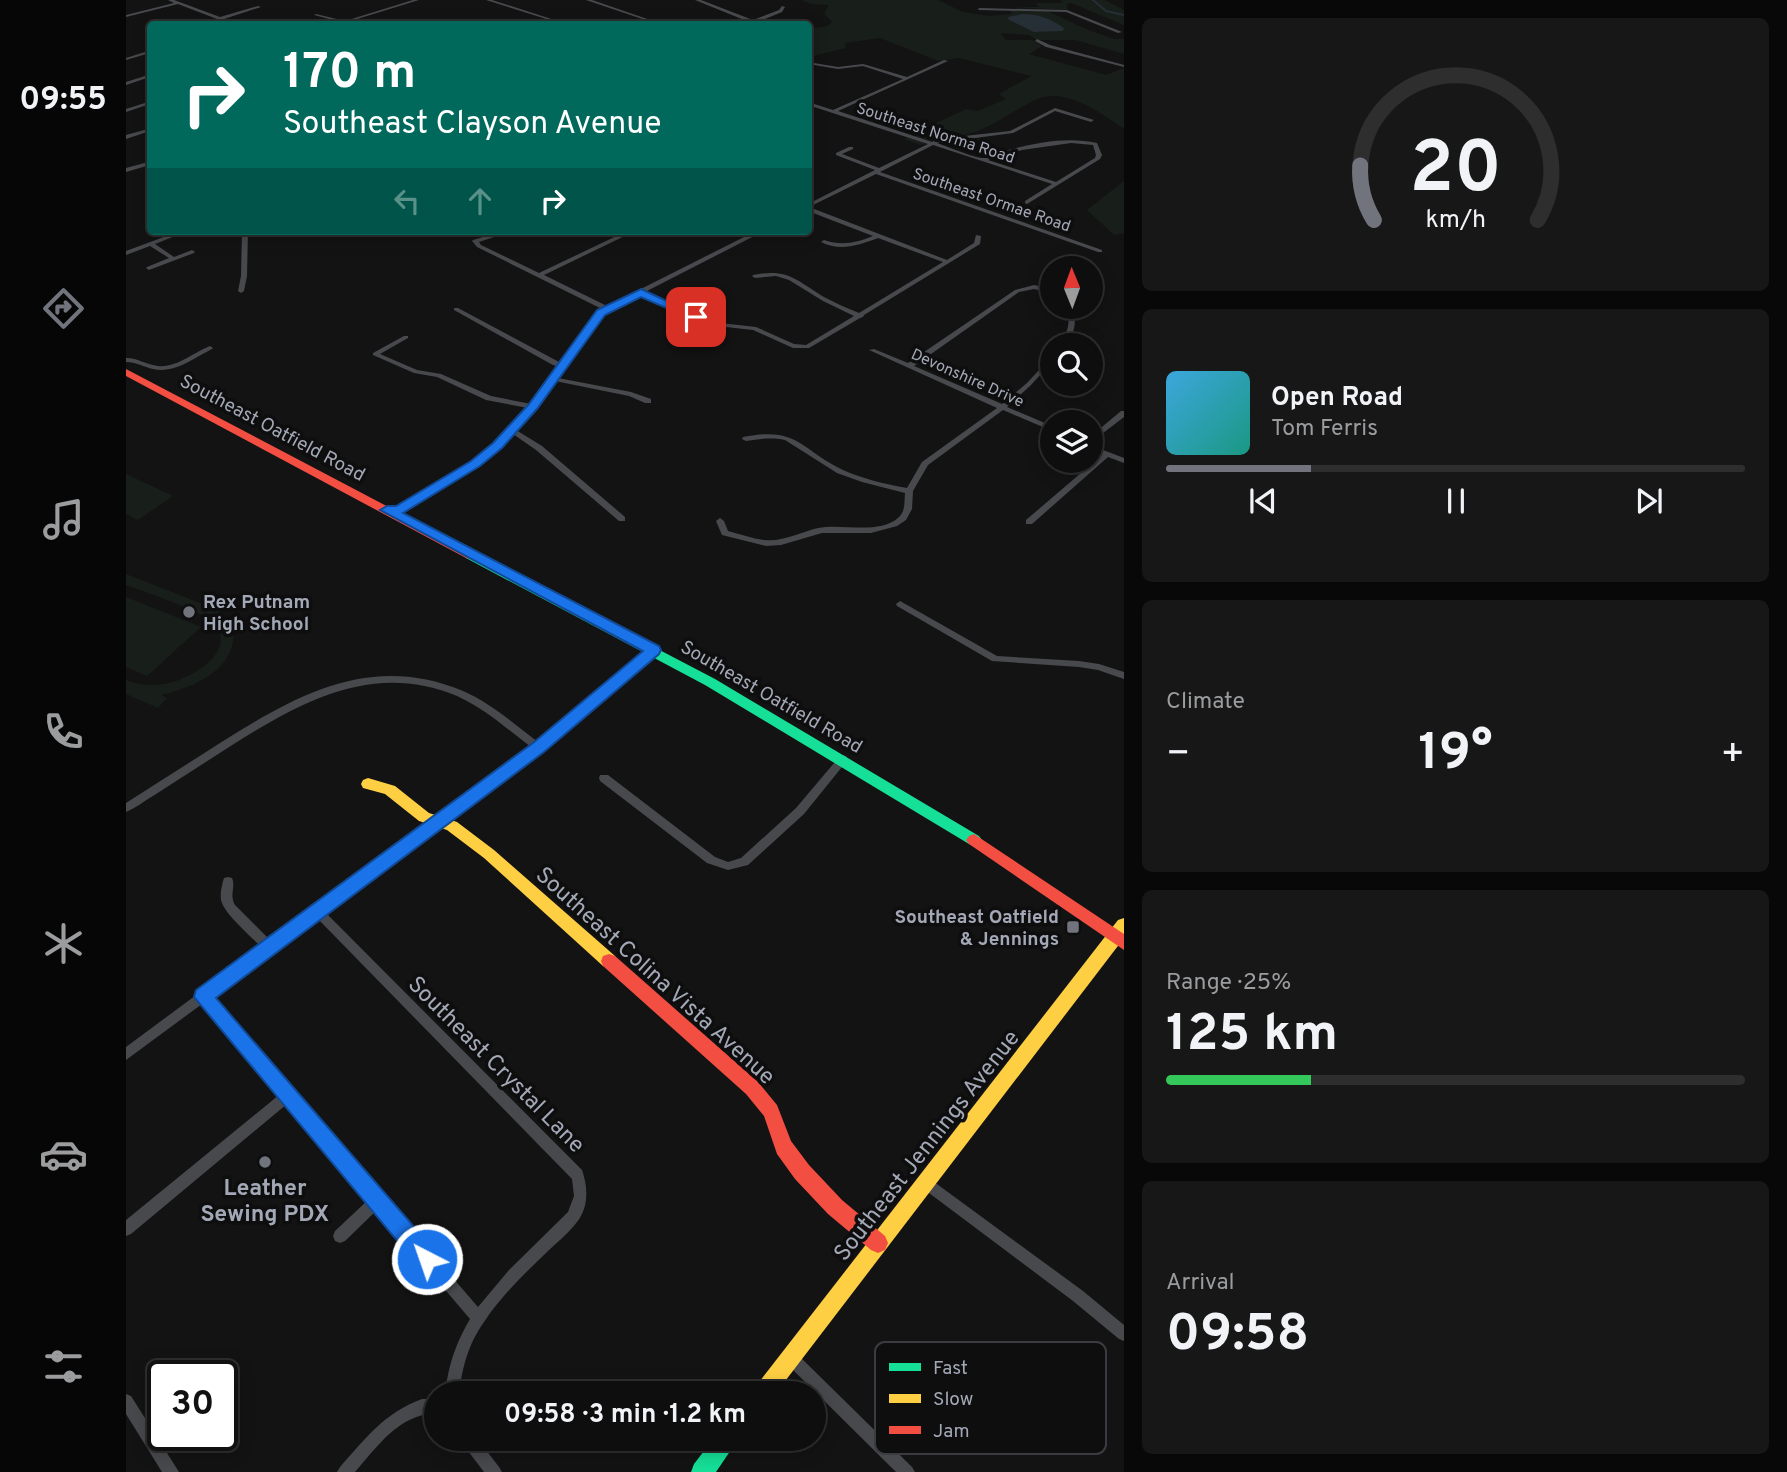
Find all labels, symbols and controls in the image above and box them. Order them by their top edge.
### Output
text: 170 m [283,44,416,106]
icon: right [168,49,259,140]
text: 09:55 [19,81,107,121]
street label: Southeast Norma Road [854,99,1017,169]
text: Southeast Clayson Avenue [283,105,661,145]
text: 20 [1409,127,1502,219]
street label: Southeast Ormae Road [910,164,1073,237]
icon: left [388,182,426,220]
icon: ahead [461,182,499,220]
icon: right [534,182,572,220]
text: km/h [1425,205,1486,237]
north arrow [1040,256,1102,318]
map controls [1040,256,1103,473]
icon: directions [39,284,88,333]
pin [666,287,726,347]
icon: arrive [677,298,715,336]
button: search [1040,333,1103,396]
street label: Devonshire Drive [908,345,1027,413]
street label: Southeast Oatfield Road [175,370,369,488]
text: Open Road [1271,382,1403,415]
button: layers [1040,410,1103,473]
text: Tom Ferris [1271,415,1378,444]
icon: previous [1244,482,1282,520]
icon: pause [1437,482,1475,520]
icon: next [1630,482,1668,520]
icon: music [39,495,88,544]
place label: Rex Putnam High School [203,591,310,637]
marker: Rex Putnam High School [181,604,197,620]
street label: Southeast Oatfield Road [676,636,866,760]
text: Climate [1166,688,1245,717]
icon: phone [39,707,88,756]
text: 19° [1418,722,1493,788]
text: − [1166,731,1191,780]
text: + [1720,731,1745,780]
street label: Southeast Colina Vista Avenue [529,862,780,1092]
place label: Southeast Oatfield & Jennings [895,906,1059,952]
icon: climate [39,919,88,968]
marker: Southeast Oatfield & Jennings [1065,919,1081,935]
text: Range · 25% [1166,969,1291,998]
street label: Southeast Crystal Lane [401,971,590,1160]
text: 125 km [1166,1003,1338,1069]
street label: Southeast Jennings Avenue [829,1025,1027,1268]
icon: car [39,1130,88,1179]
marker: Leather Sewing PDX [257,1154,273,1170]
place label: Leather Sewing PDX [201,1175,329,1230]
position arrow [390,1222,464,1296]
text: Arrival [1166,1269,1235,1298]
text: 09:58 [1166,1303,1309,1369]
icon: filters [39,1342,88,1391]
legend [875,1342,1106,1454]
text: Fast [933,1357,968,1381]
speed limit sign: 30 [147,1360,238,1451]
text: Slow [933,1388,973,1412]
text: 09:58 · 3 min · 1.2 km [504,1399,746,1432]
text: Jam [933,1420,970,1444]

